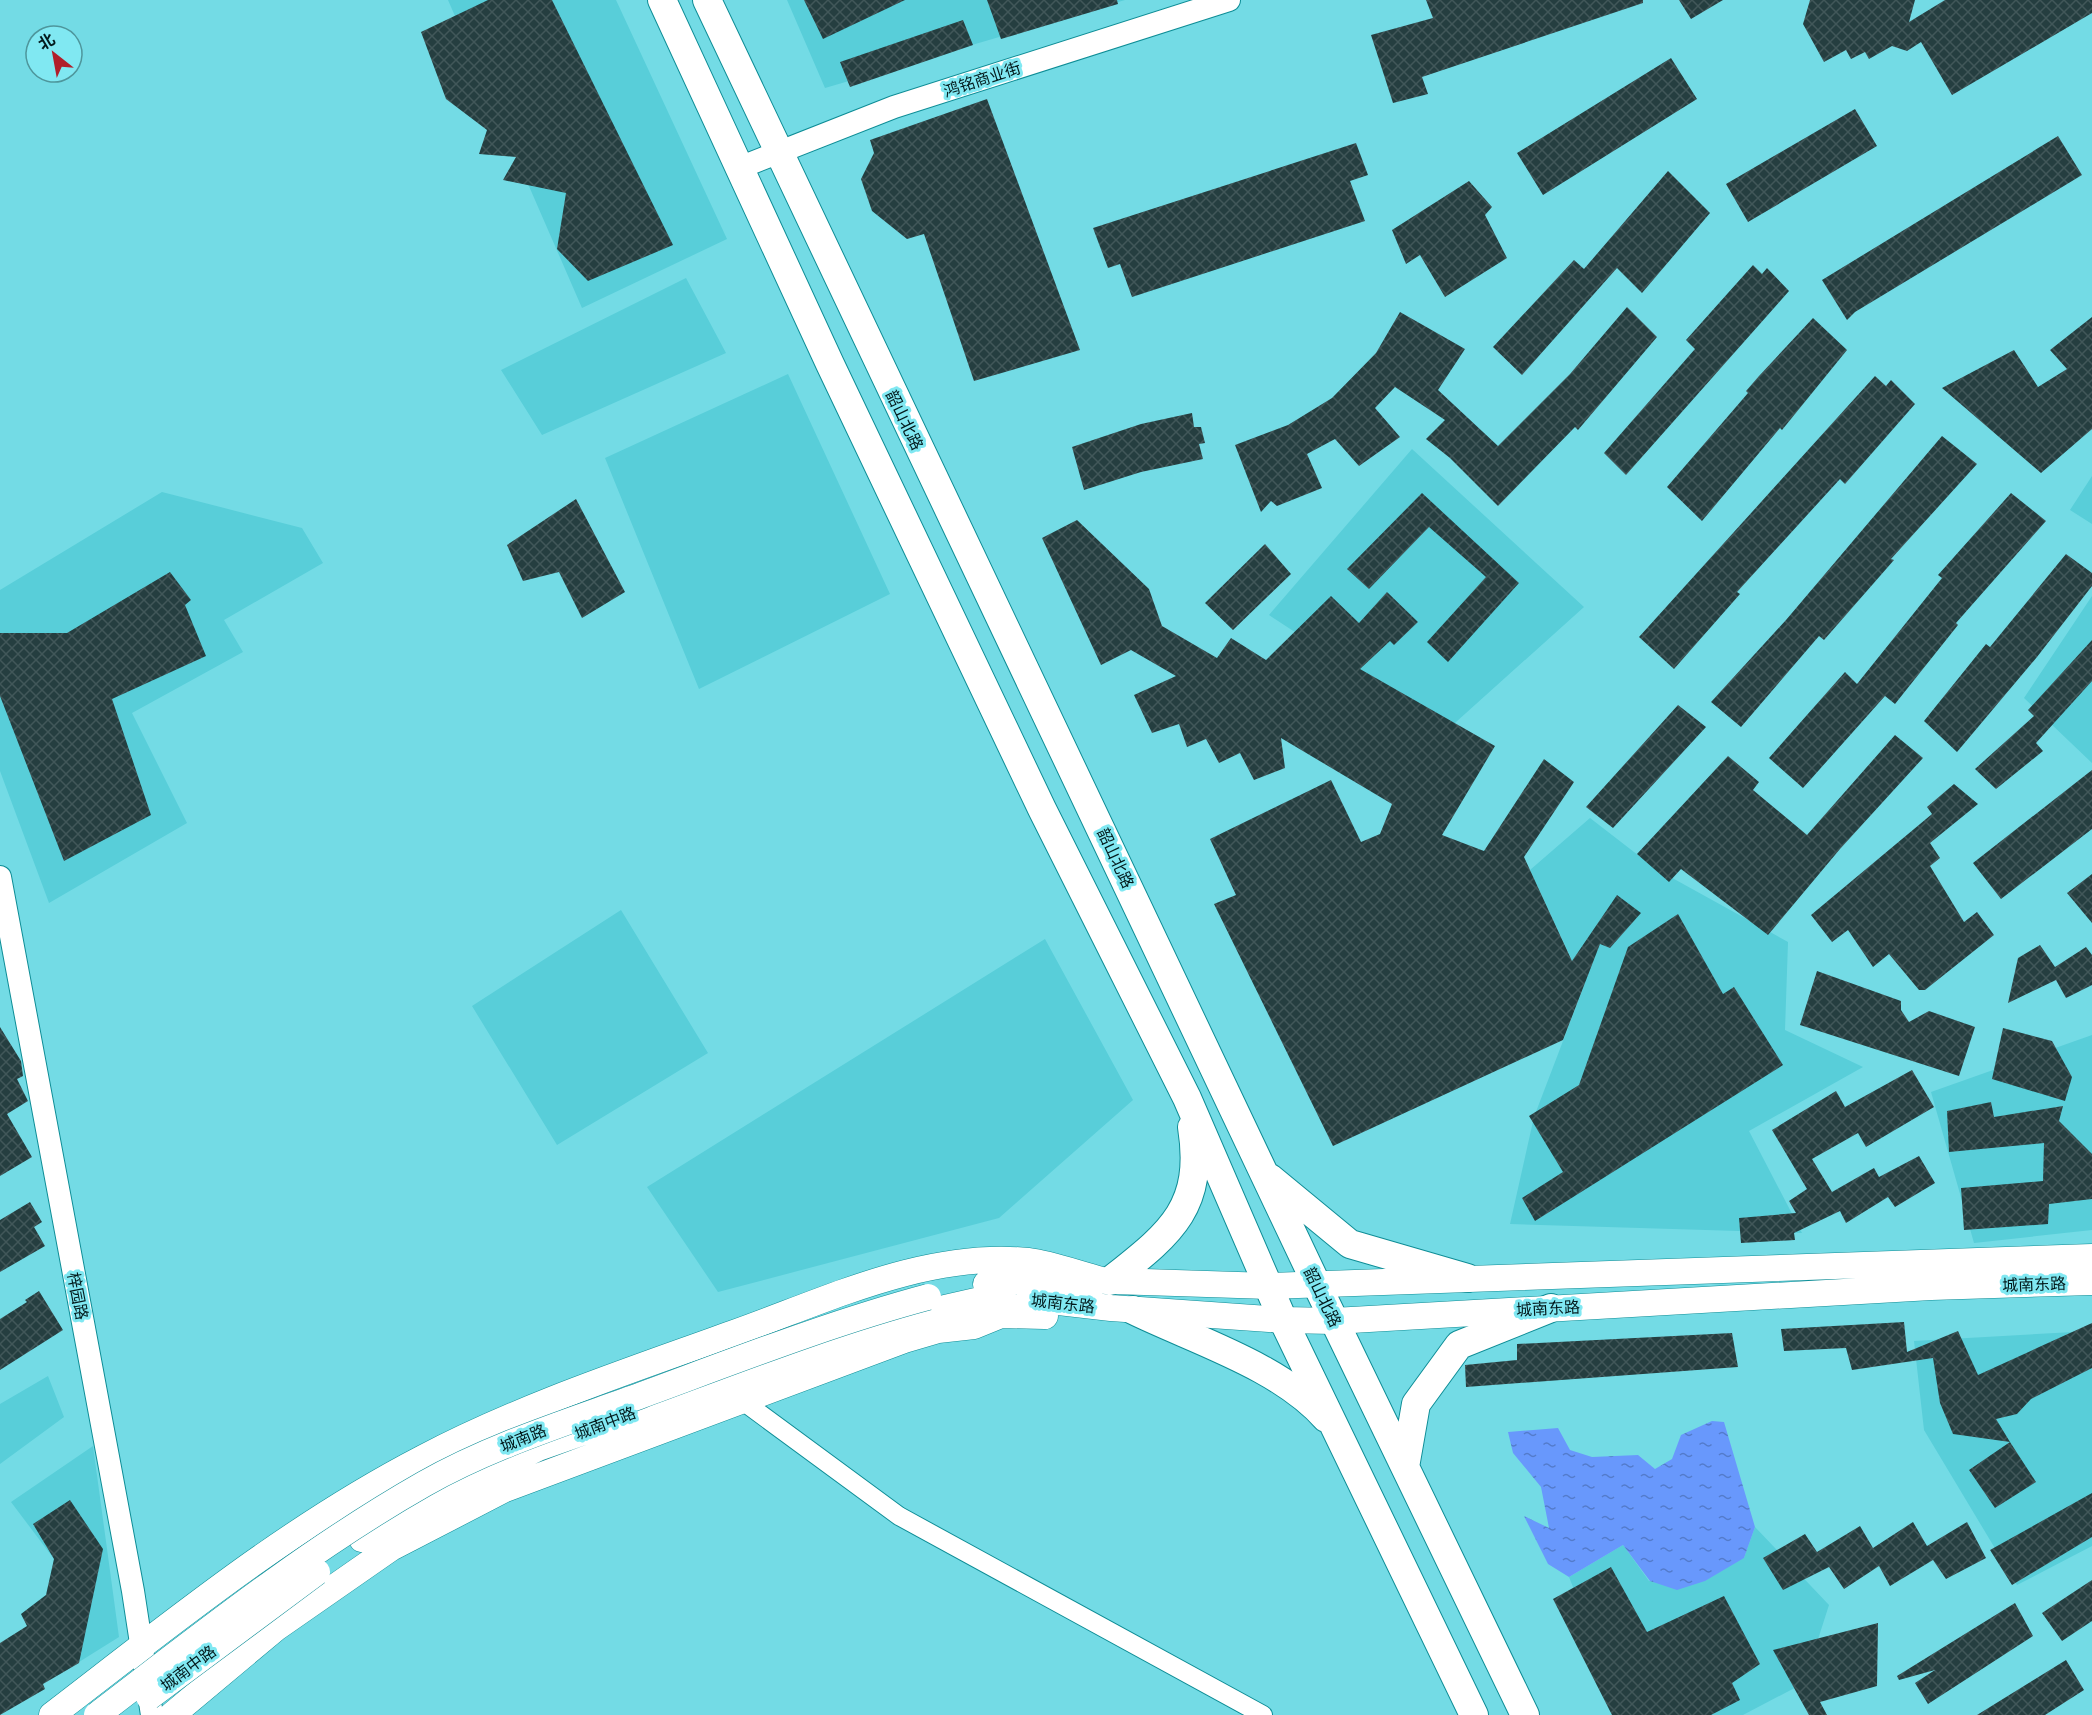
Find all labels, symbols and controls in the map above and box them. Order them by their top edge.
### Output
north arrow [24,24,84,84]
text: 北 [34,28,58,54]
street label: 鸿铭商业街 [941,57,1023,101]
street label: 韶山北路 [882,387,928,453]
street label: 韶山北路 [1093,825,1139,891]
street label: 韶山北路 [1300,1264,1346,1330]
street label: 梓园路 [64,1271,92,1321]
street label: 城南东路 [2002,1273,2066,1295]
street label: 城南东路 [1030,1290,1096,1316]
street label: 城南东路 [1516,1296,1580,1320]
street label: 城南中路 [572,1402,638,1444]
street label: 城南路 [497,1420,549,1456]
street label: 城南中路 [156,1641,220,1695]

